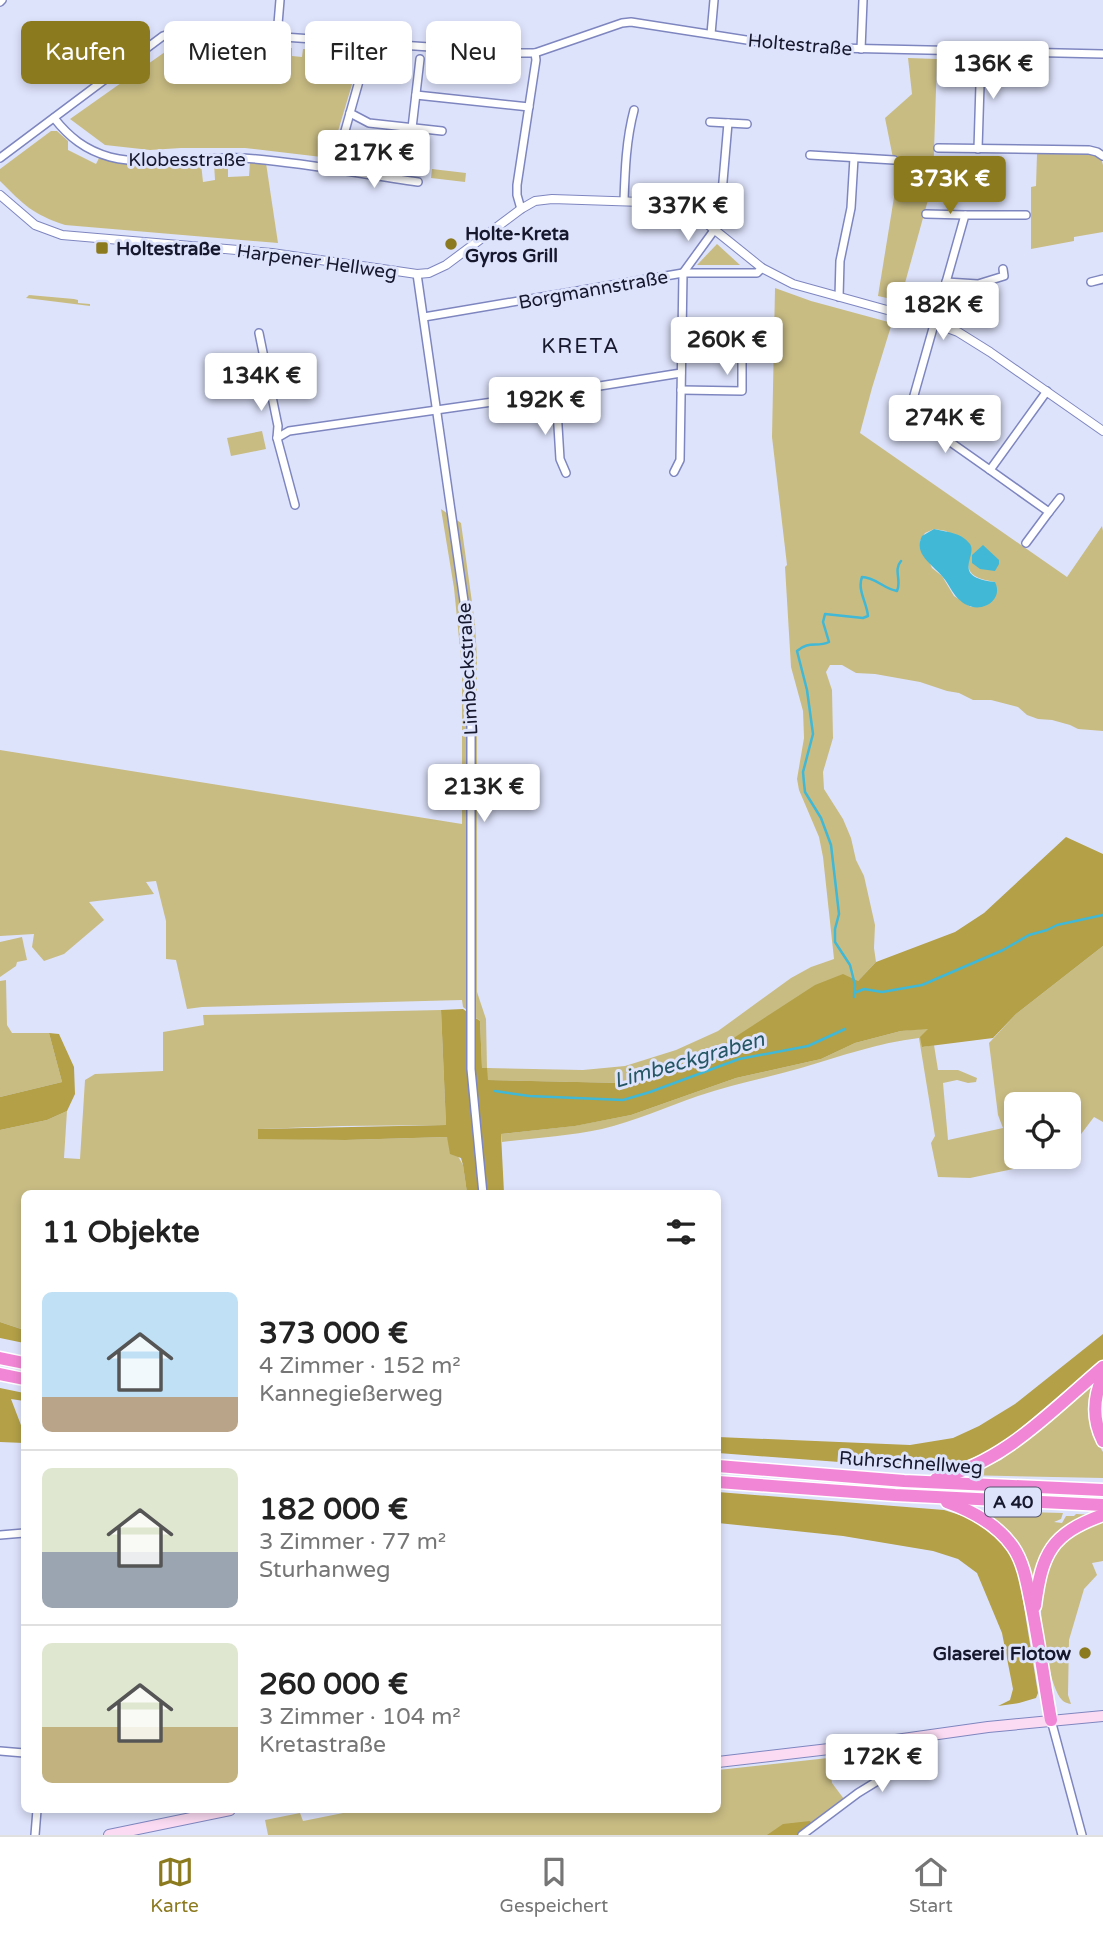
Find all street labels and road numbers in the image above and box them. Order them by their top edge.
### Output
street label: Holtestraße [747,29,853,61]
street label: Klobesstraße [128,149,246,171]
street label: Harpener Hellweg [235,240,398,284]
street label: Borgmannstraße [517,266,670,314]
street label: Limbeckstraße [454,602,482,736]
street label: Ruhrschnellweg [838,1447,984,1479]
road number: A 40 [985,1488,1041,1517]

